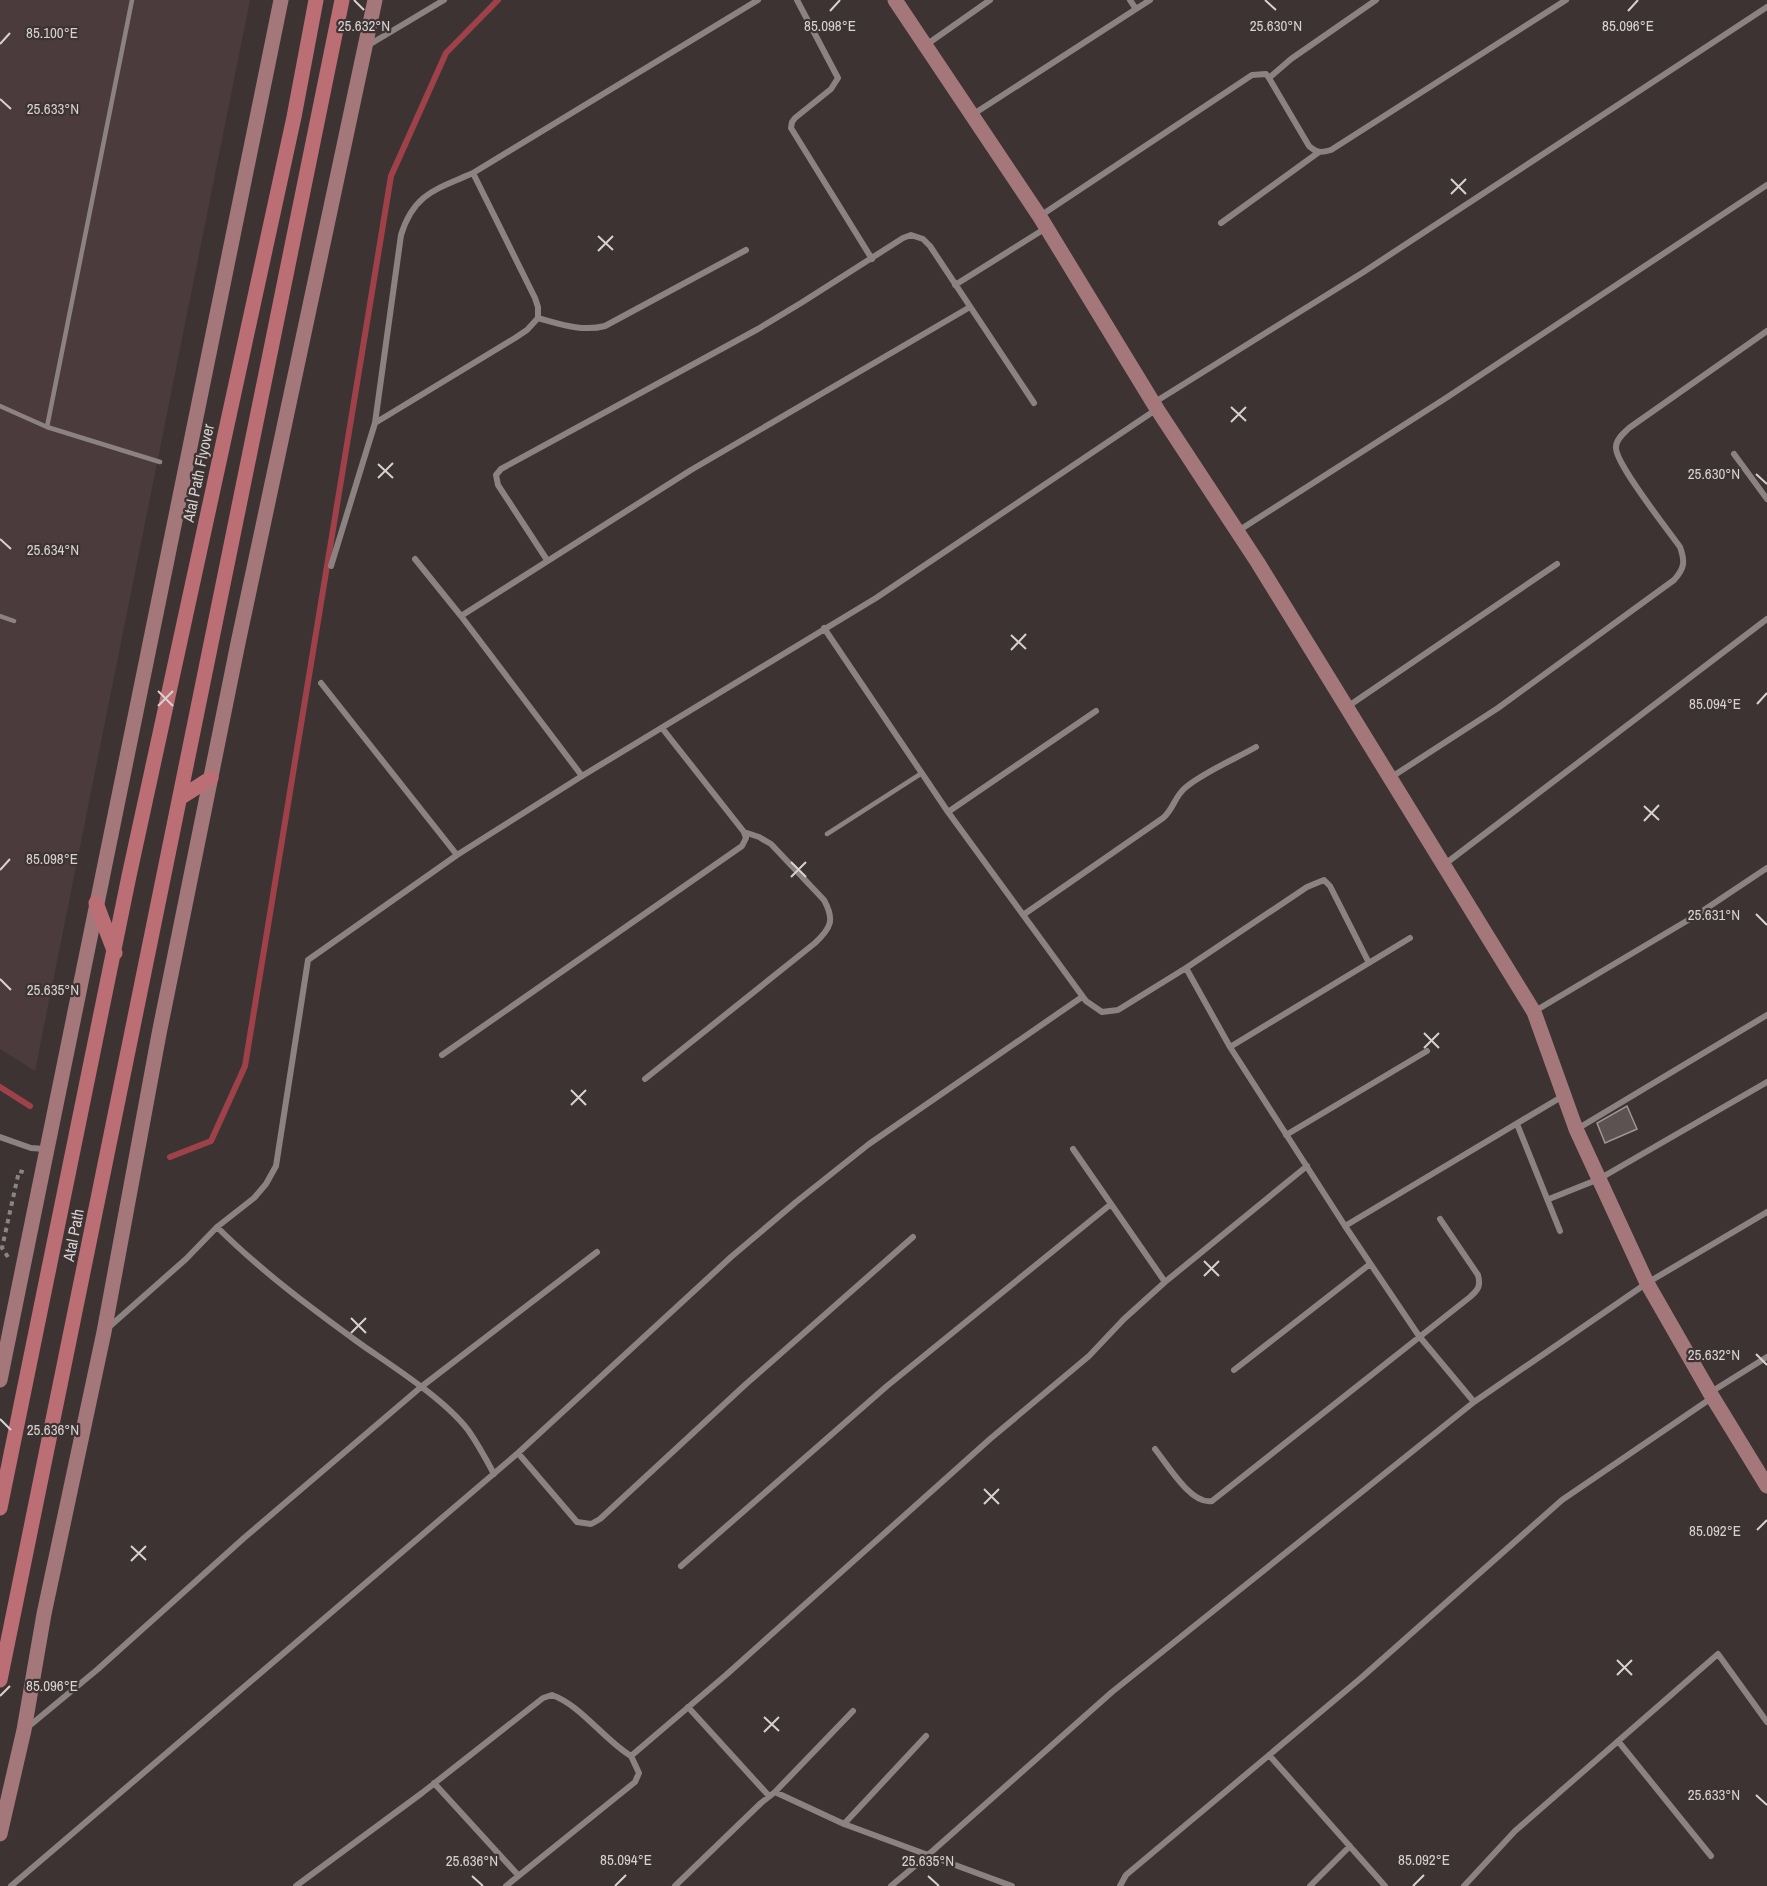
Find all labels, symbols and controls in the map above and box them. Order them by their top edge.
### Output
text: 25.632°N [338,15,390,36]
text: 85.098°E [804,15,856,36]
text: 25.630°N [1250,15,1302,36]
text: 85.096°E [1602,15,1654,36]
text: 85.100°E [26,22,78,43]
text: 25.633°N [27,98,79,119]
street label: Atal Path Flyover [177,421,219,525]
text: 25.630°N [1688,463,1740,484]
text: 25.634°N [27,539,79,560]
text: 85.094°E [1689,693,1741,714]
text: 85.098°E [26,848,78,869]
text: 25.631°N [1688,904,1740,925]
text: 25.635°N [27,979,79,1000]
street label: Atal Path [57,1207,89,1264]
text: 25.632°N [1688,1344,1740,1365]
text: 25.636°N [27,1419,79,1440]
text: 85.092°E [1689,1520,1741,1541]
text: 85.096°E [26,1675,78,1696]
text: 25.633°N [1688,1784,1740,1805]
text: 85.094°E [600,1849,652,1870]
text: 85.092°E [1398,1849,1450,1870]
text: 25.636°N [446,1850,498,1871]
text: 25.635°N [902,1850,954,1871]

